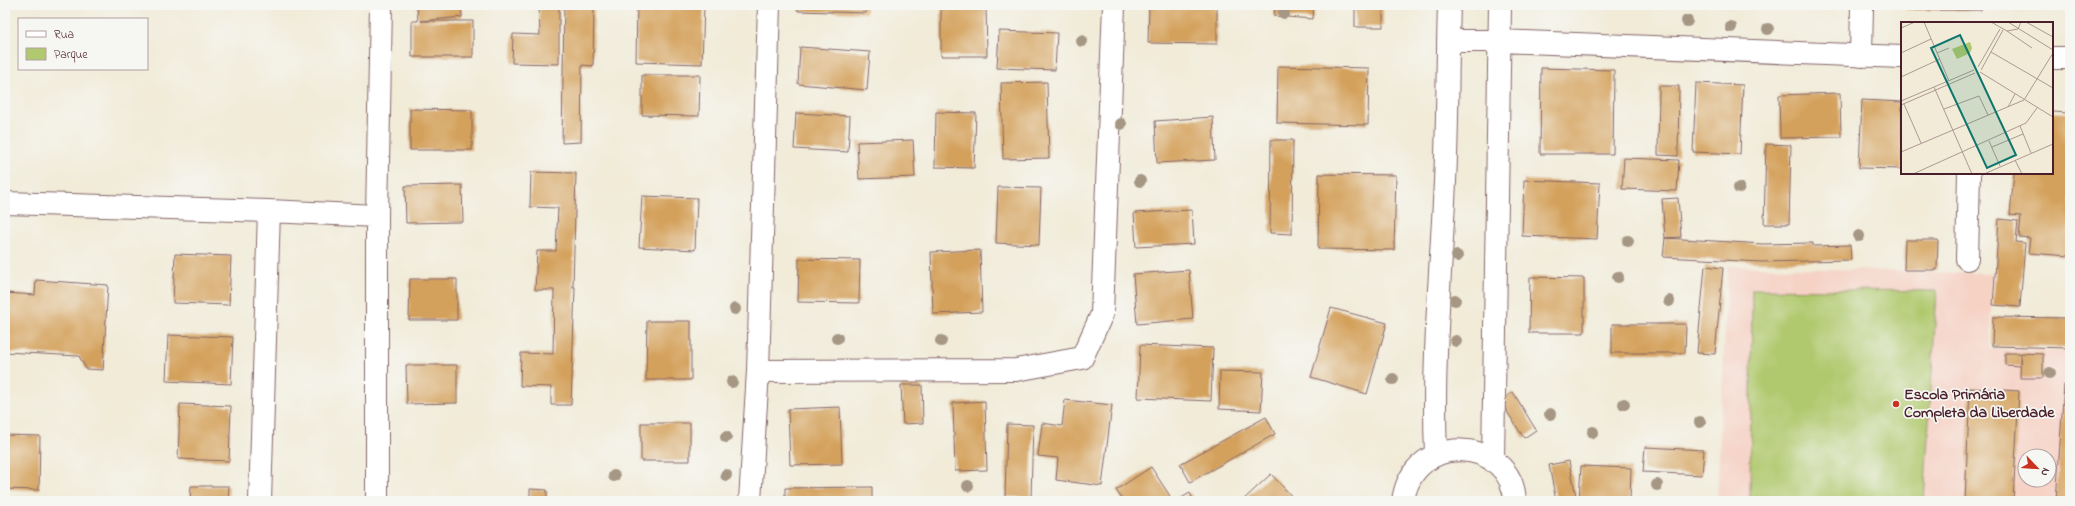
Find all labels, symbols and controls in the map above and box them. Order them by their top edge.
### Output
legend [18,18,148,70]
inset map [1901,22,2053,174]
text: Rua [54,26,74,44]
text: Parque [54,46,88,64]
place label: Escola Primária Completa da Liberdade [1904,383,2055,425]
marker: Escola Primária Completa da Liberdade [1891,399,1901,409]
north arrow [2017,448,2057,488]
text: N [2036,465,2054,479]

